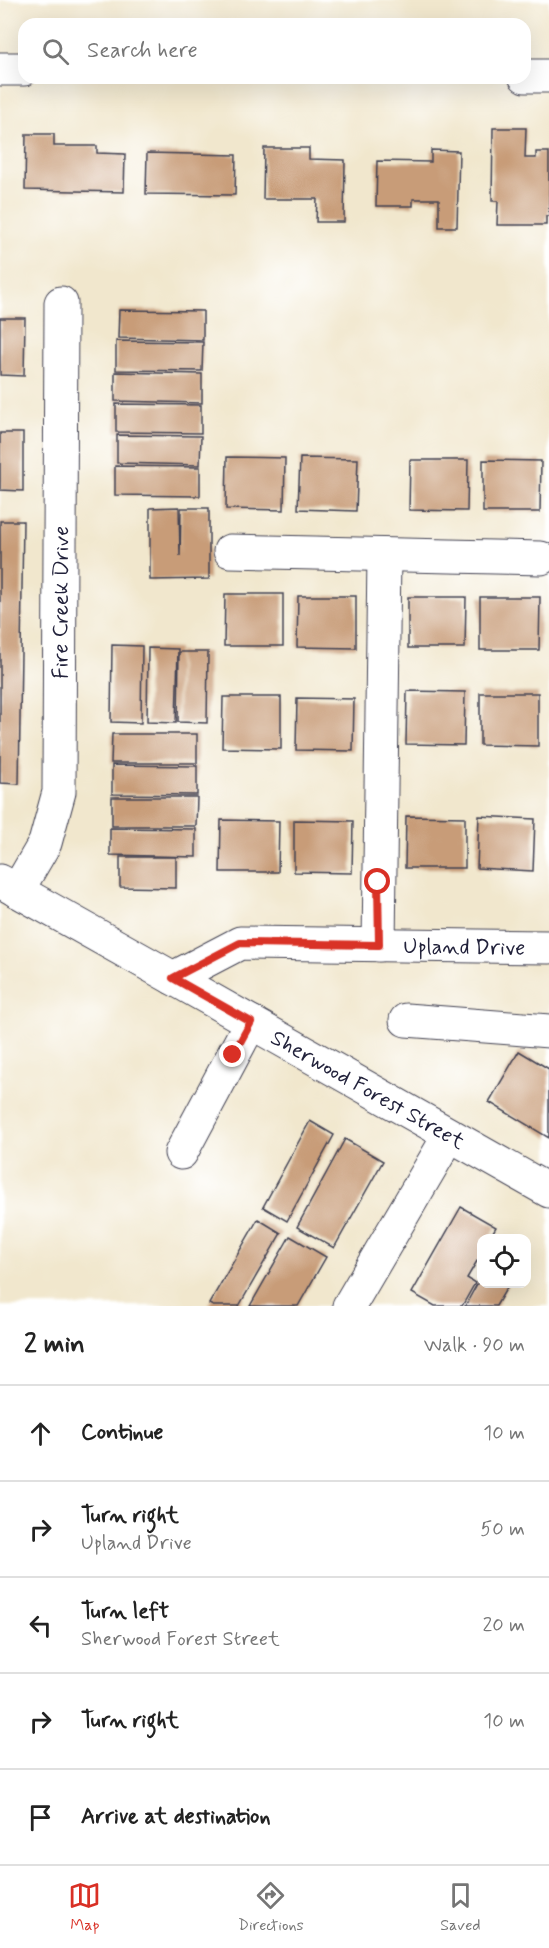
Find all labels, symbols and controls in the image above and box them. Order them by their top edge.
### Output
search box [18,18,531,84]
icon: search [39,35,72,68]
text: Search here [87,37,198,65]
street label: Fire Creek Drive [47,526,76,679]
route start [364,868,390,894]
street label: Upland Drive [403,933,525,963]
street label: Sherwood Forest Street [265,1024,470,1157]
route end [219,1041,245,1067]
map controls [477,1234,531,1288]
button: locate [477,1234,531,1288]
text: 2 min [24,1328,85,1362]
text: Walk · 90 m [424,1332,525,1359]
icon: ahead [24,1417,57,1450]
text: Continue [81,1419,163,1447]
text: 10 m [483,1420,525,1447]
text: Turn right [81,1502,179,1530]
icon: right [24,1513,57,1546]
text: 50 m [480,1516,525,1543]
text: Upland Drive [81,1530,192,1557]
text: Turn left [81,1598,169,1626]
icon: left [24,1609,57,1642]
text: 20 m [482,1612,525,1639]
text: Sherwood Forest Street [81,1626,280,1653]
icon: right [24,1705,57,1738]
text: Turn right [81,1707,179,1735]
text: 10 m [483,1708,525,1735]
icon: arrive [24,1801,57,1834]
text: Arrive at destination [81,1803,271,1831]
tab: Map [68,1879,101,1936]
tab: Directions [238,1879,304,1936]
tab: Saved [440,1879,481,1936]

